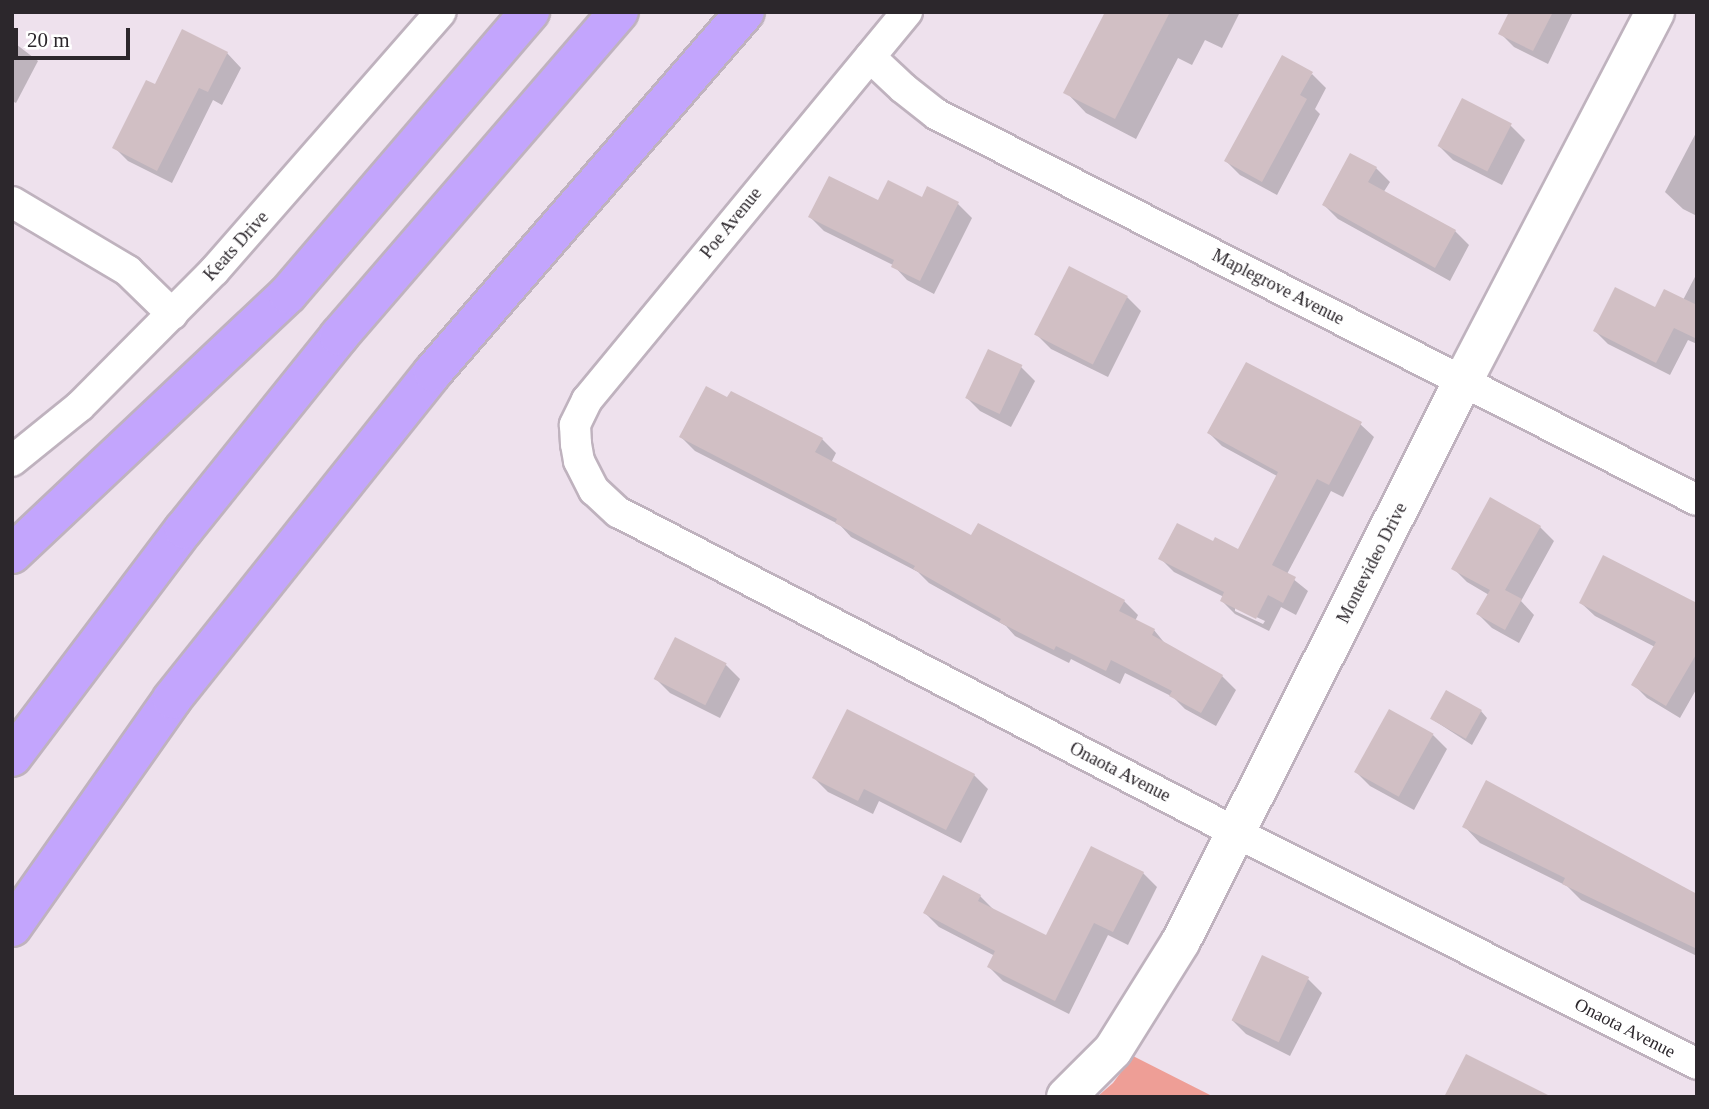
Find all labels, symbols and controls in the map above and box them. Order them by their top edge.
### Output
scale bar [18,14,133,58]
text: 20 m [27,28,70,52]
street label: Poe Avenue [696,183,766,263]
street label: Keats Drive [199,207,273,285]
street label: Maplegrove Avenue [1208,244,1348,330]
street label: Montevideo Drive [1332,499,1412,627]
street label: Onaota Avenue [1066,737,1174,807]
street label: Onaota Avenue [1571,993,1679,1063]

